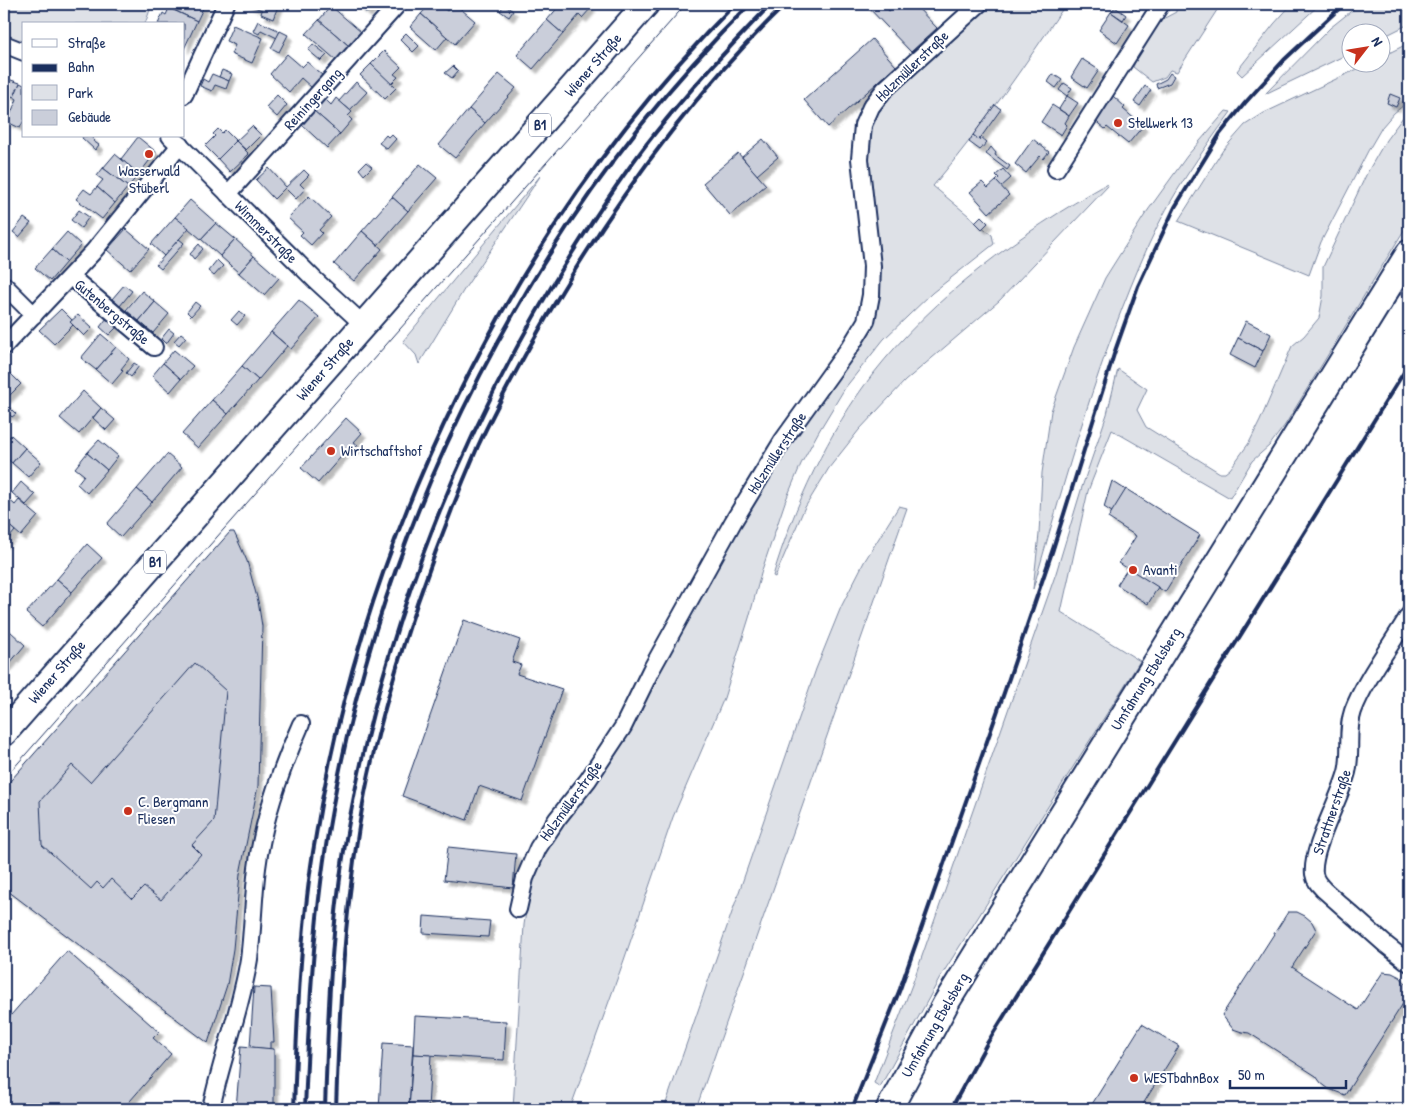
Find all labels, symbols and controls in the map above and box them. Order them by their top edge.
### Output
legend [22,22,185,138]
north arrow [1340,22,1390,72]
street label: Holzmüllerstraße [870,25,953,106]
street label: Wiener Straße [559,28,626,101]
text: Straße [68,32,106,53]
text: N [1368,33,1388,50]
text: Bahn [68,56,95,77]
street label: Reiningergang [279,63,347,134]
text: Park [68,82,93,103]
text: Gebäude [68,106,111,127]
place label: Stellwerk 13 [1128,112,1193,133]
road number: B1 [529,114,551,136]
marker: Stellwerk 13 [1112,117,1124,129]
marker: Wasserwald Stüberl [143,148,155,160]
place label: Wasserwald Stüberl [118,160,180,198]
street label: Wimmerstraße [230,195,303,268]
street label: Gutenbergstraße [70,274,154,349]
street label: Wiener Straße [291,332,358,405]
street label: Holzmüllerstraße [742,407,811,498]
place label: Wirtschaftshof [341,440,423,461]
marker: Wirtschaftshof [325,445,337,457]
road number: B1 [144,550,166,574]
place label: Avanti [1143,559,1178,580]
marker: Avanti [1127,564,1139,576]
street label: Umfahrung Ebelsberg [1105,623,1186,734]
street label: Wiener Straße [23,635,90,708]
street label: Holzmüllerstraße [534,756,607,845]
street label: Strattnerstraße [1307,766,1356,857]
place label: C. Bergmann Fliesen [137,791,209,829]
marker: C. Bergmann Fliesen [122,805,134,817]
street label: Umfahrung Ebelsberg [896,968,973,1081]
scale bar [1230,1058,1347,1090]
text: 50 m [1238,1064,1265,1085]
place label: WESTbahnBox [1144,1067,1220,1088]
marker: WESTbahnBox [1128,1072,1140,1084]

